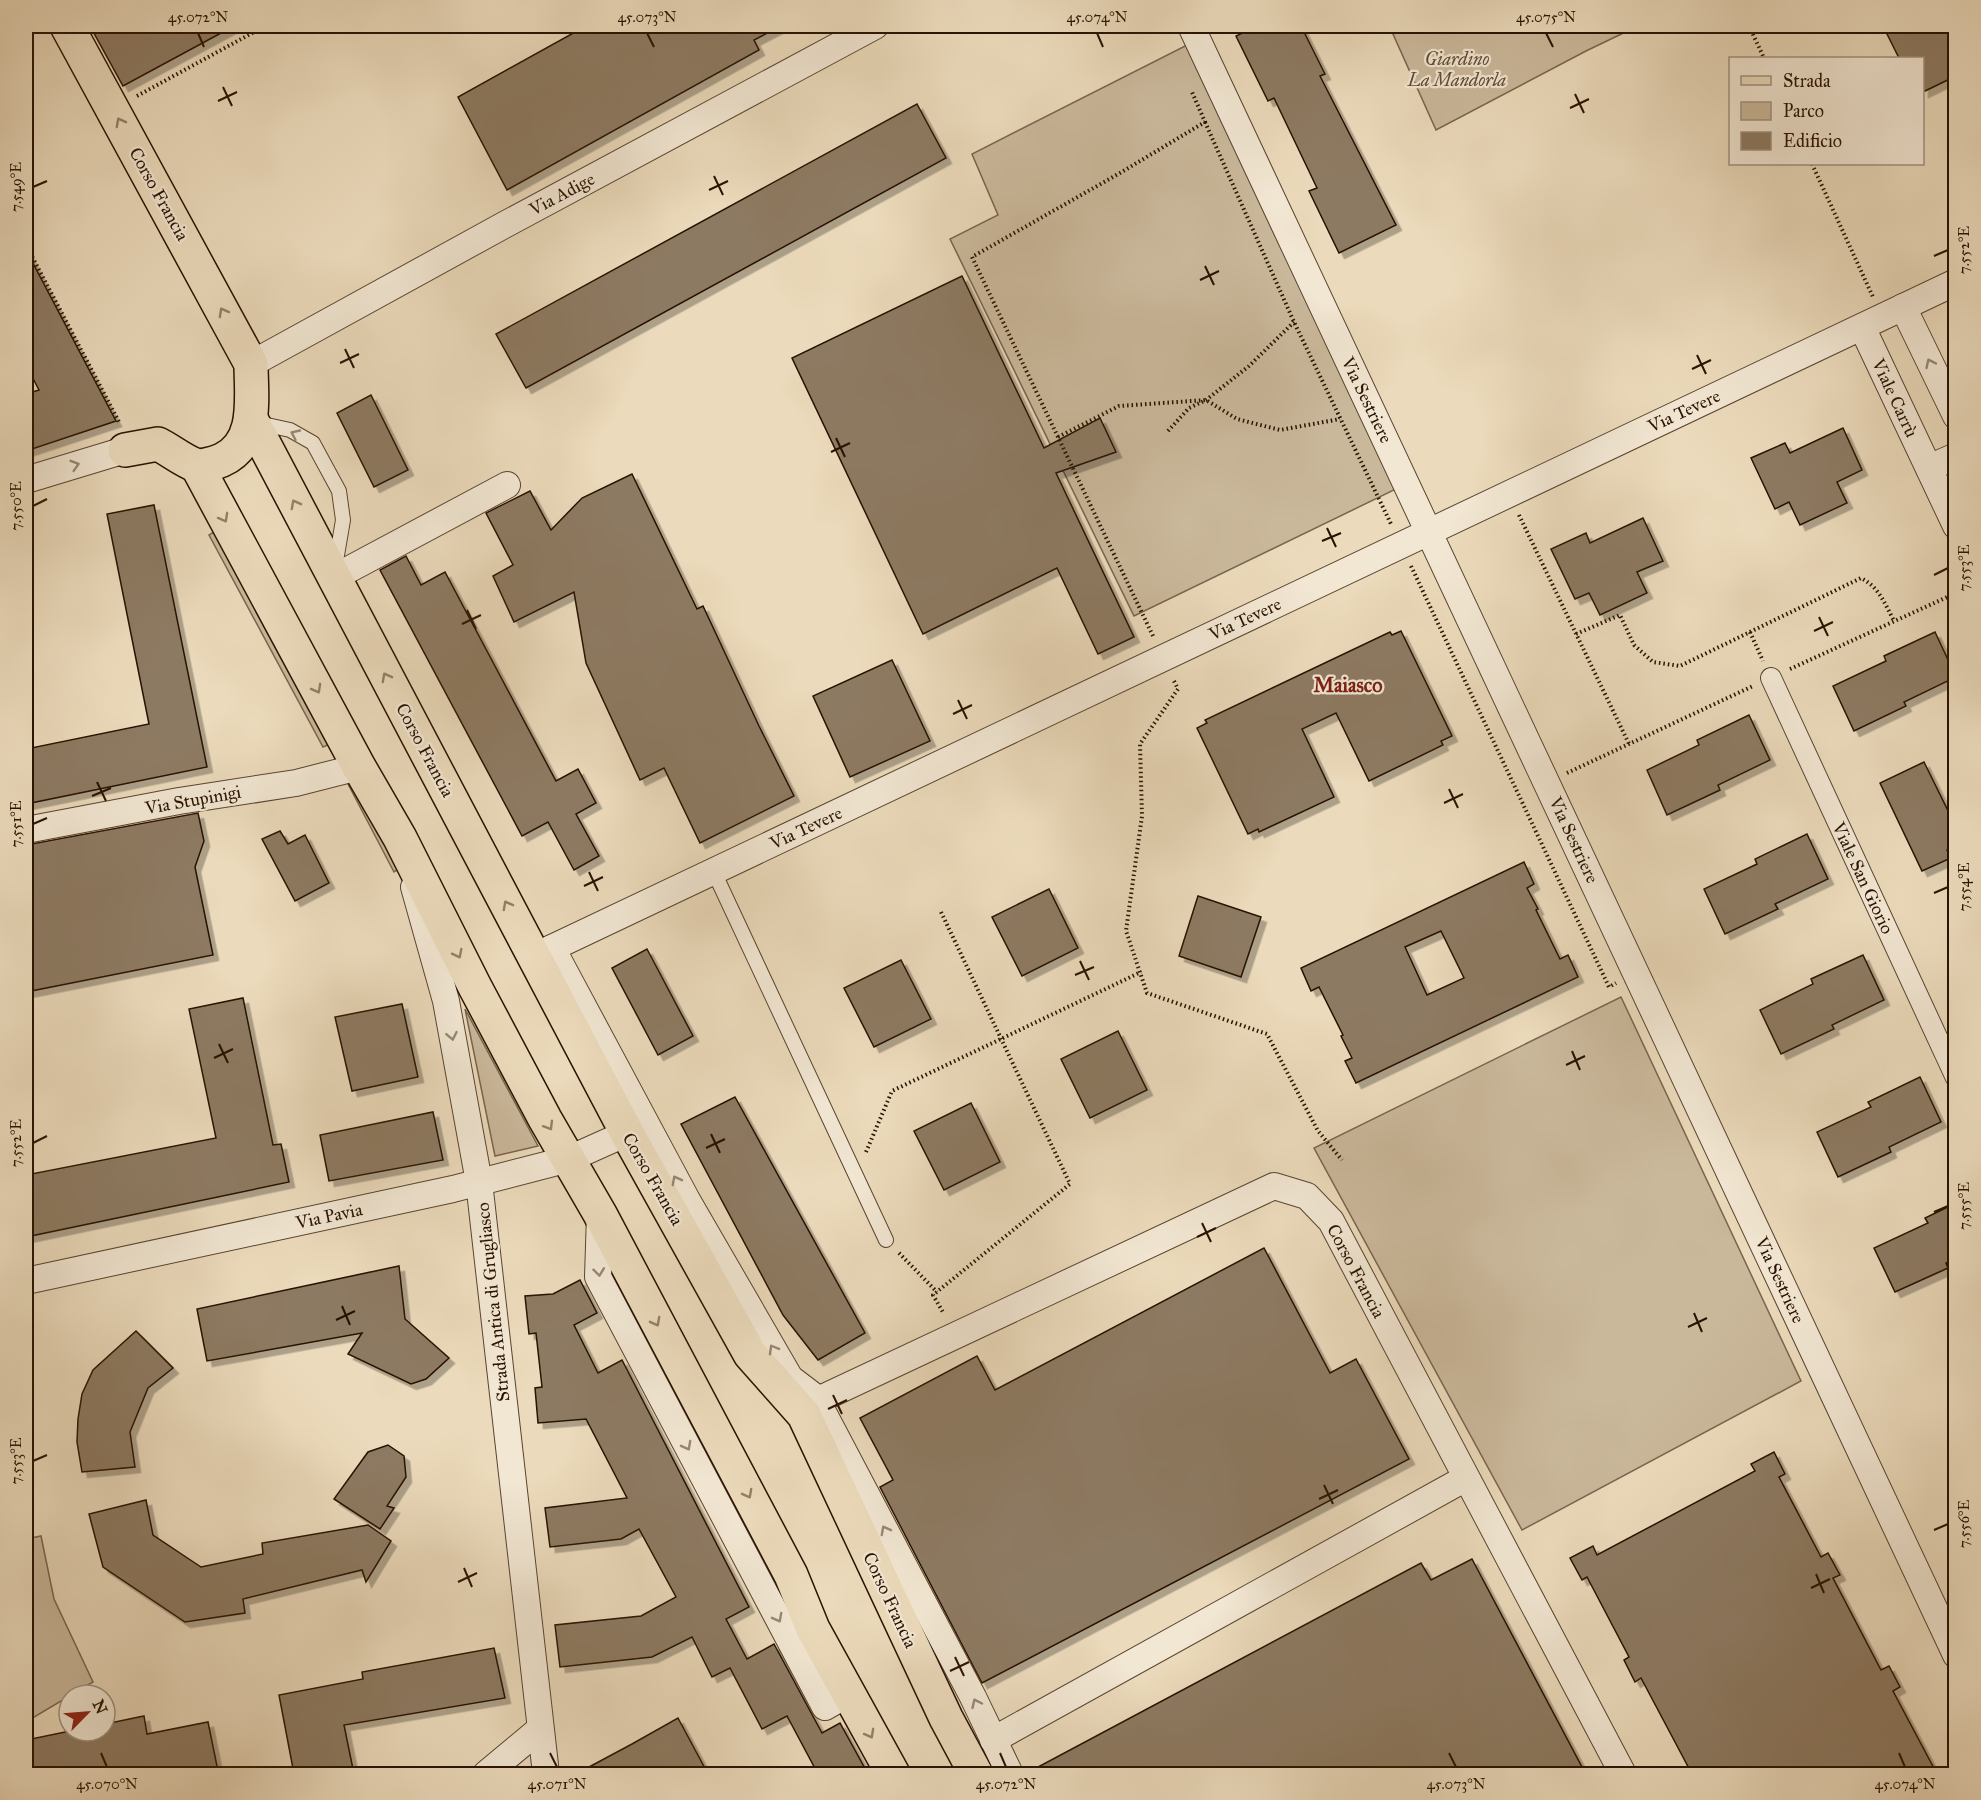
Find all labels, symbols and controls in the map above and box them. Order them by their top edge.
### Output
text: 45.072°N [168,8,228,26]
text: 45.073°N [618,8,677,26]
text: 45.074°N [1067,8,1128,26]
text: 45.075°N [1516,8,1576,26]
park label: Giardino La Mandorla [1407,48,1507,91]
legend [1729,57,1924,165]
text: Strada [1783,70,1831,92]
text: Parco [1783,100,1824,122]
one-way arrow [116,118,127,129]
text: Edificio [1783,130,1842,152]
street label: Corso Francia [124,143,194,245]
text: 7.549°E [7,162,25,212]
street label: Via Adige [525,168,599,222]
text: 7.552°E [1955,226,1973,274]
one-way arrow [219,308,231,318]
street label: Via Sestriere [1336,352,1397,447]
street label: Viale Carrù [1867,354,1923,441]
one-way arrow [1926,359,1938,370]
street label: Via Tevere [1643,385,1724,438]
one-way arrow [290,429,301,441]
one-way arrow [69,460,80,472]
text: 7.550°E [7,481,25,531]
one-way arrow [291,500,302,511]
one-way arrow [217,511,228,522]
text: 7.553°E [1955,544,1973,591]
street label: Via Tevere [1204,593,1285,646]
one-way arrow [382,673,393,683]
district label: Maiasco [1314,673,1382,697]
one-way arrow [310,683,321,693]
street label: Corso Francia [391,699,459,801]
street label: Via Stupinigi [142,781,243,820]
street label: Via Sestriere [1544,792,1604,887]
text: 7.551°E [7,800,25,847]
street label: Via Tevere [765,802,846,855]
street label: Viale San Giorio [1827,818,1898,937]
text: 7.554°E [1955,862,1973,911]
one-way arrow [503,900,514,911]
one-way arrow [451,947,463,958]
one-way arrow [445,1031,458,1041]
text: 7.552°E [7,1119,25,1167]
one-way arrow [542,1120,554,1130]
street label: Corso Francia [618,1129,689,1230]
one-way arrow [672,1175,683,1186]
text: 7.555°E [1955,1182,1973,1230]
street label: Via Pavia [293,1198,365,1234]
street label: Strada Antica di Grugliasco [472,1201,515,1403]
street label: Corso Francia [1322,1220,1390,1322]
street label: Via Sestriere [1750,1232,1810,1327]
one-way arrow [593,1268,605,1277]
one-way arrow [649,1315,661,1326]
one-way arrow [769,1345,780,1355]
text: 7.553°E [7,1437,25,1484]
one-way arrow [680,1439,691,1450]
one-way arrow [741,1488,752,1498]
text: 7.556°E [1955,1499,1973,1548]
one-way arrow [881,1526,892,1537]
street label: Corso Francia [858,1548,922,1652]
one-way arrow [771,1612,782,1622]
north arrow [57,1683,117,1743]
text: N [89,1697,112,1717]
one-way arrow [971,1698,983,1709]
one-way arrow [863,1728,874,1739]
text: 45.070°N [76,1775,138,1793]
text: 45.071°N [528,1775,587,1793]
text: 45.072°N [976,1775,1036,1793]
text: 45.073°N [1427,1775,1486,1793]
text: 45.074°N [1875,1775,1936,1793]

